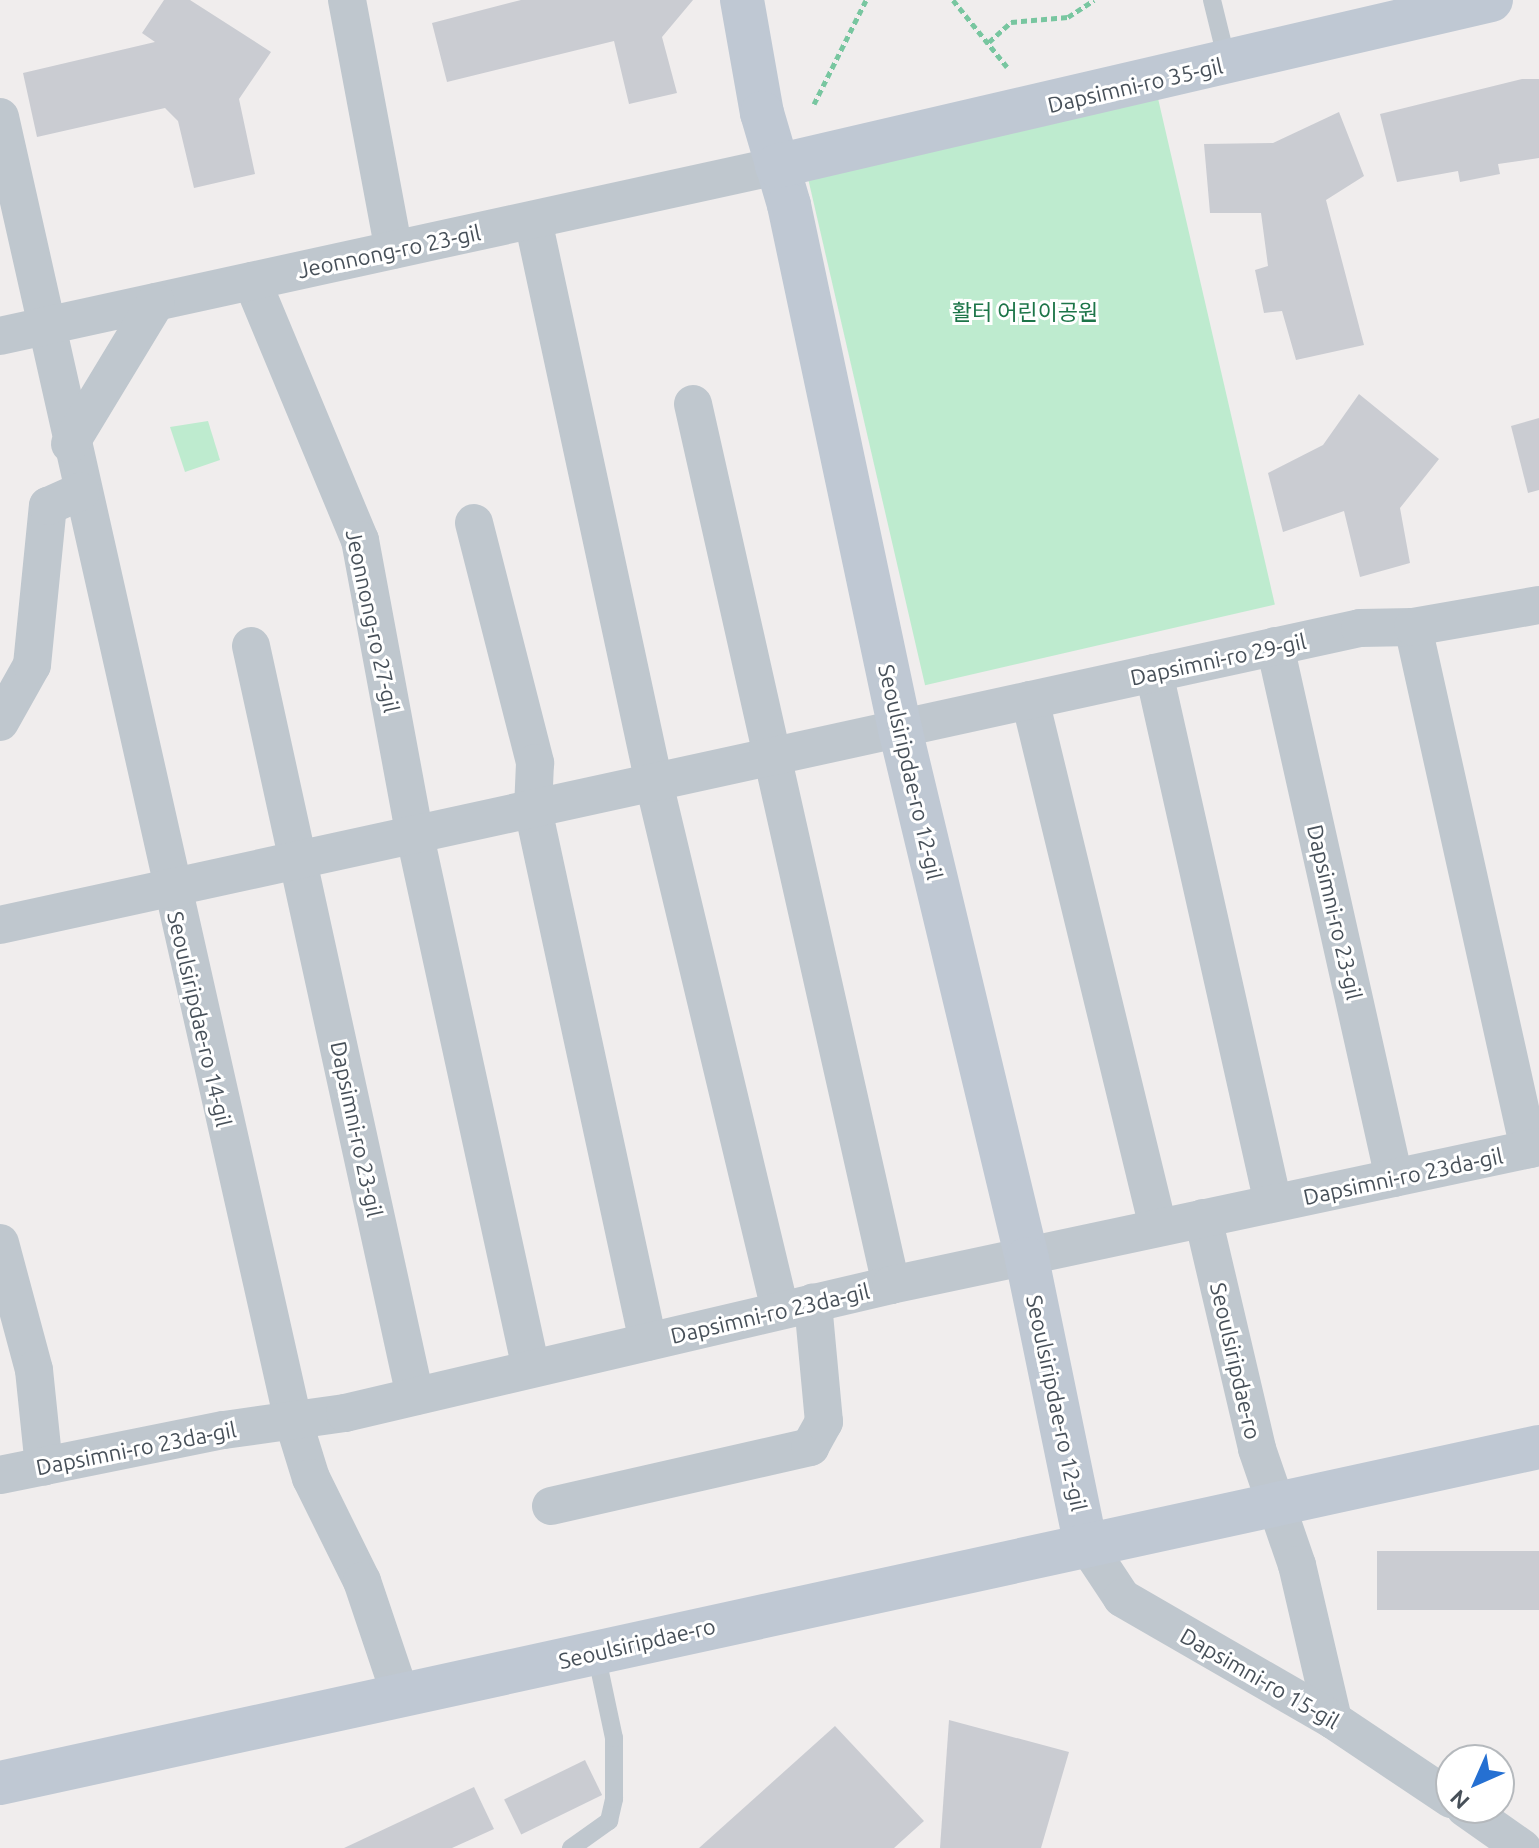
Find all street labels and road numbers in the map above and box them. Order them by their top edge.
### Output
street label: Dapsimni-ro 35-gil [1045,52,1225,118]
street label: Jeonnong-ro 23-gil [295,219,483,283]
street label: Jeonnong-ro 27-gil [341,527,405,715]
street label: Dapsimni-ro 29-gil [1128,627,1308,691]
street label: Seoulsiripdae-ro 12-gil [873,662,949,882]
street label: Dapsimni-ro 23-gil [1302,822,1368,1002]
street label: Seoulsiripdae-ro 14-gil [162,909,238,1129]
street label: Dapsimni-ro 23-gil [325,1039,389,1219]
street label: Dapsimni-ro 23da-gil [1301,1142,1505,1210]
street label: Dapsimni-ro 23da-gil [668,1277,872,1349]
street label: Seoulsiripdae-ro [1205,1280,1267,1442]
street label: Seoulsiripdae-ro 12-gil [1021,1293,1093,1513]
street label: Dapsimni-ro 23da-gil [34,1416,238,1480]
street label: Seoulsiripdae-ro [556,1612,718,1674]
street label: Dapsimni-ro 15-gil [1176,1622,1344,1734]

